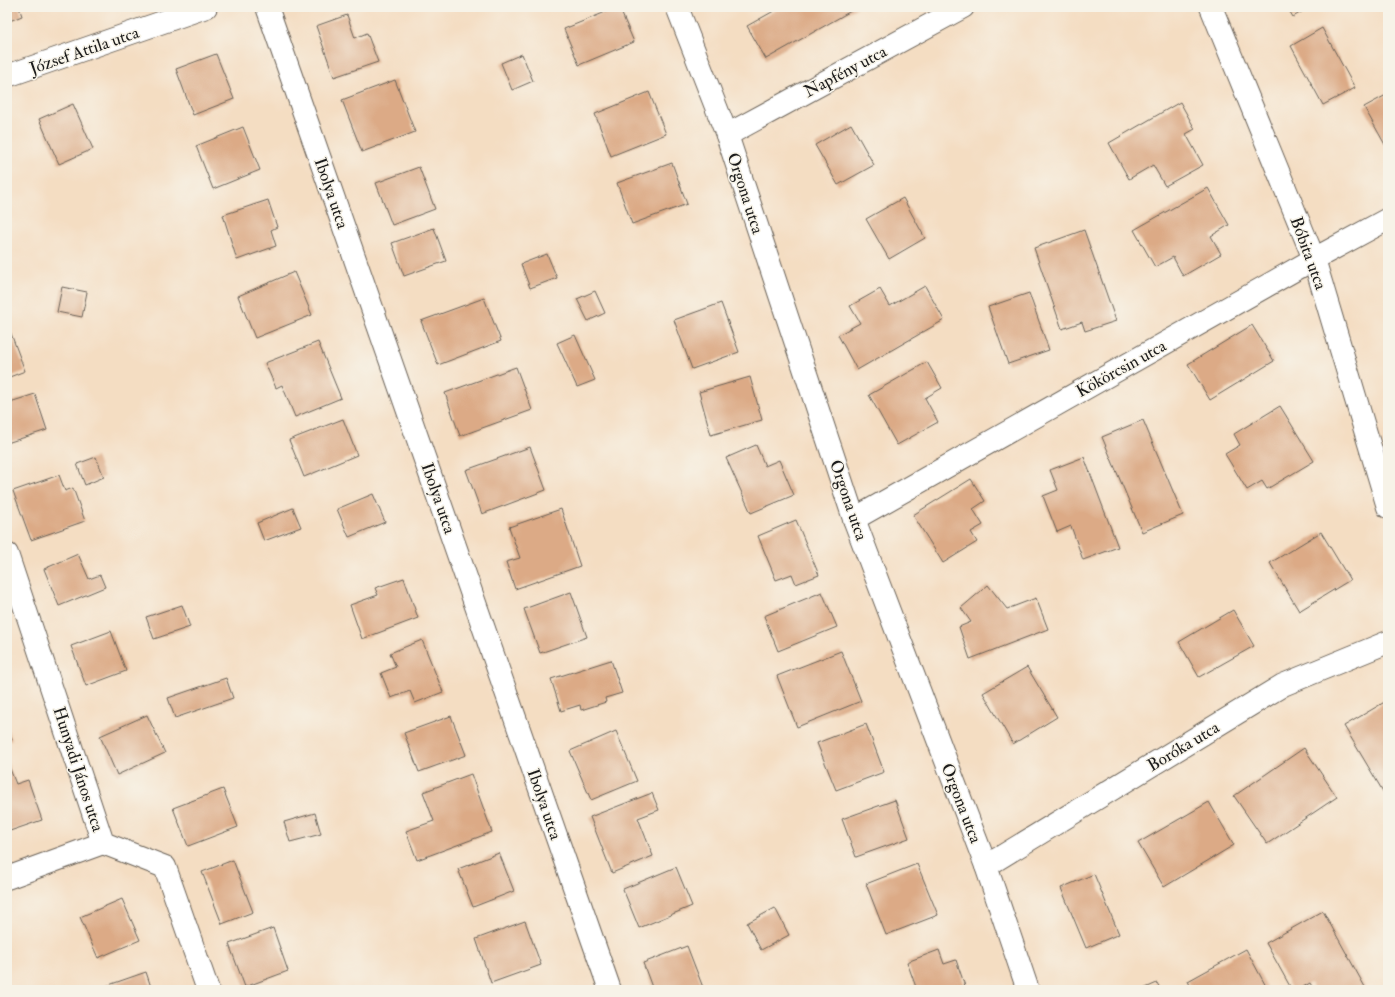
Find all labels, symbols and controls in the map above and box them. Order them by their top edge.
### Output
street label: József Attila utca [26,22,143,80]
street label: Napfény utca [800,40,892,103]
street label: Orgona utca [723,150,769,237]
street label: Ibolya utca [309,155,354,233]
street label: Bóbita utca [1286,214,1332,293]
street label: Kökörcsin utca [1073,335,1171,402]
street label: Orgona utca [825,457,872,544]
street label: Ibolya utca [416,460,461,538]
street label: Hunyadi János utca [48,704,109,835]
street label: Boróka utca [1143,716,1224,776]
street label: Orgona utca [937,760,987,847]
street label: Ibolya utca [522,766,567,844]

